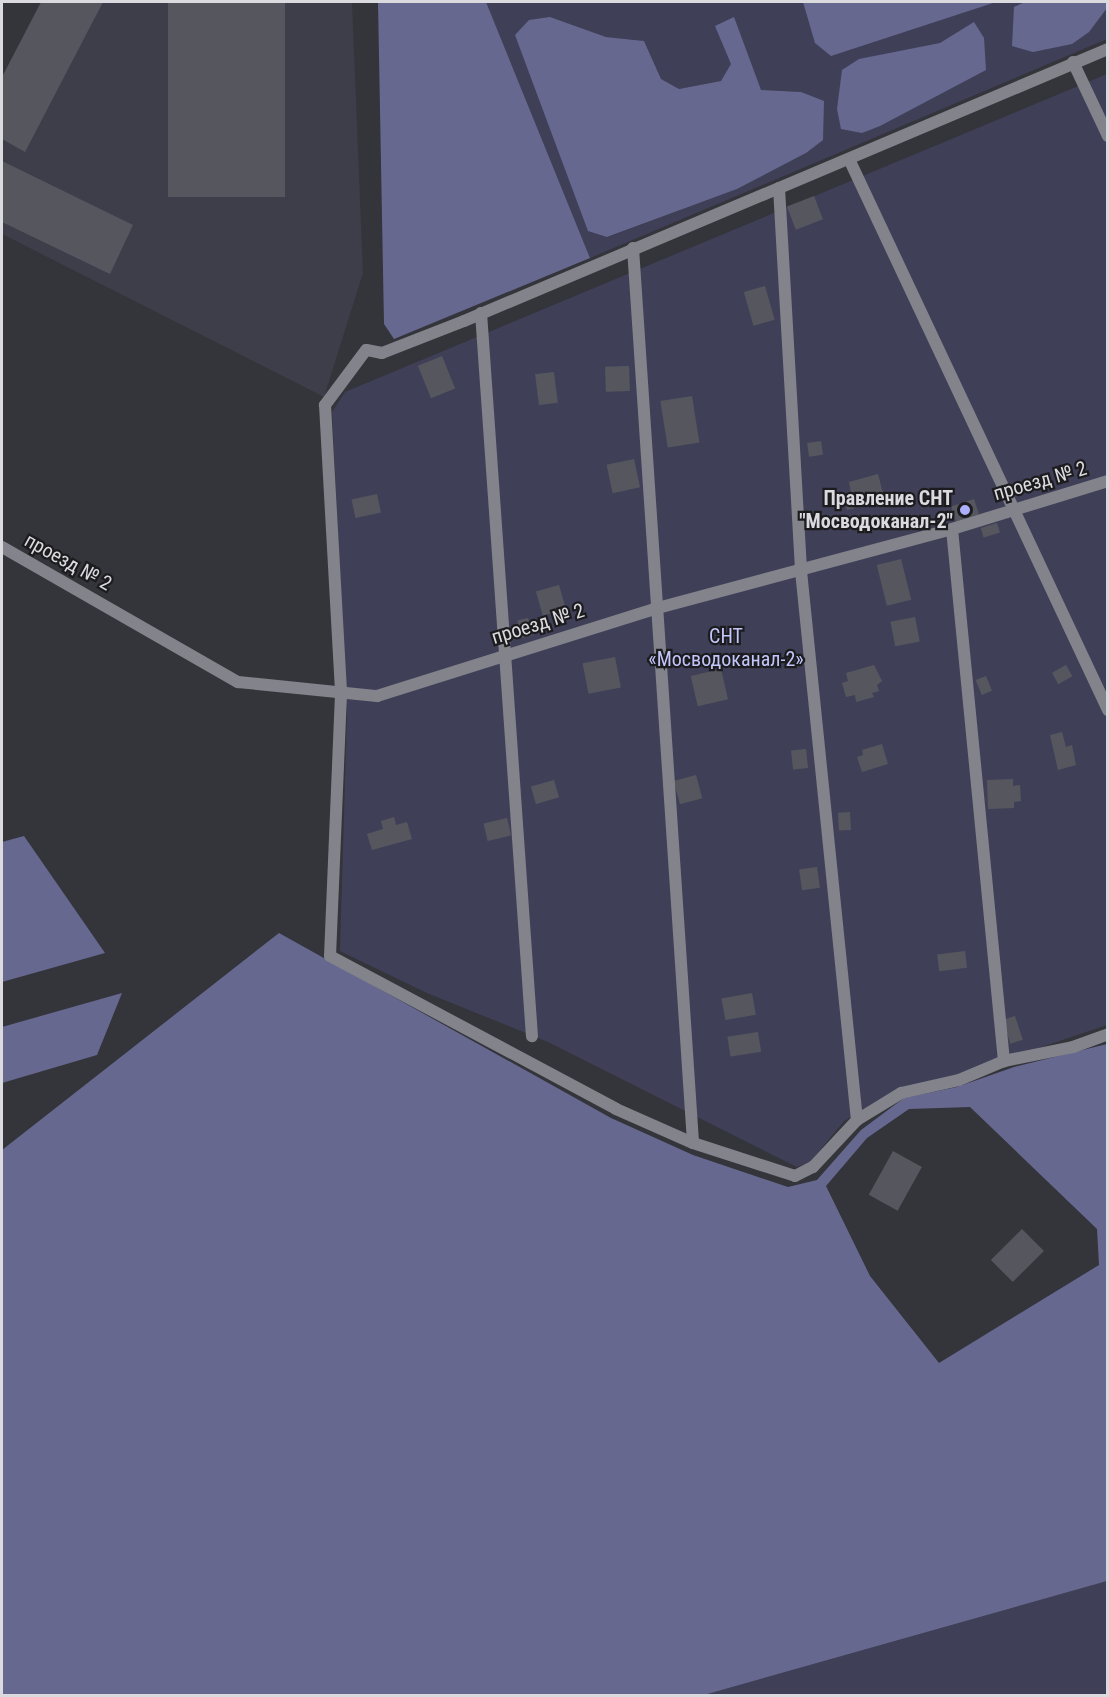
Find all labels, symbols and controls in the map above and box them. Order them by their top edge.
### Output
street label: проезд № 2 [991,456,1089,506]
place label: Правление СНТ "Мосводоканал-2" [799,486,953,533]
marker: Правление СНТ "Мосводоканал-2" [958,503,972,517]
street label: проезд № 2 [20,528,116,596]
street label: проезд № 2 [489,599,587,649]
park label: СНТ «Мосводоканал-2» [648,624,804,671]

